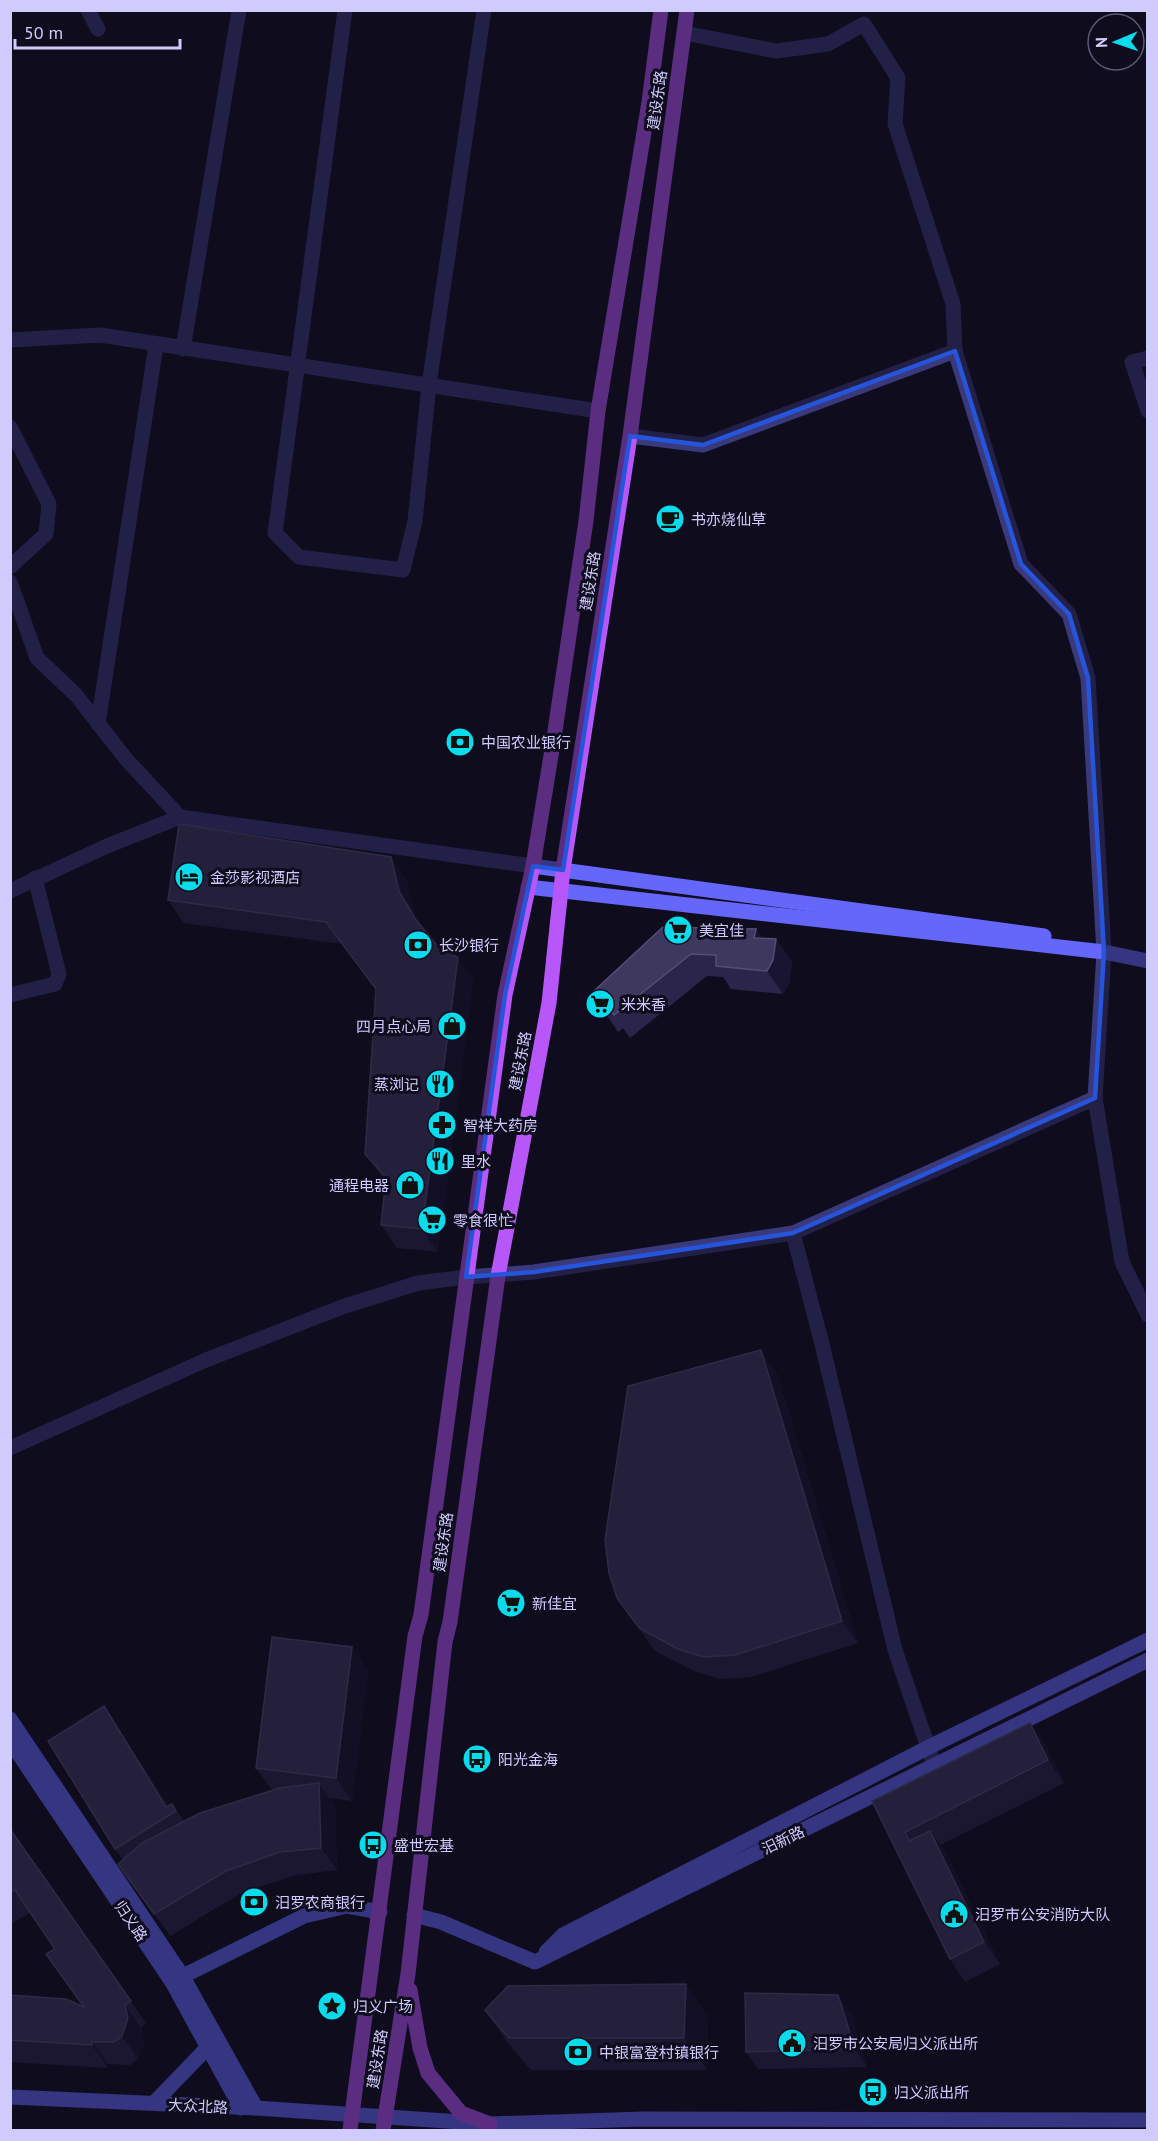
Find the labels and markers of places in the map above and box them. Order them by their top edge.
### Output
cafe icon: 书亦烧仙草 [654,503,686,535]
place label: 书亦烧仙草 [691,510,766,529]
bank icon: 中国农业银行 [444,726,476,758]
place label: 中国农业银行 [481,733,571,752]
hotel icon: 金莎影视酒店 [173,861,205,893]
place label: 金莎影视酒店 [210,868,300,887]
supermarket icon: 美宜佳 [662,914,694,946]
place label: 美宜佳 [699,921,744,940]
bank icon: 长沙银行 [402,929,434,961]
place label: 长沙银行 [439,936,499,955]
supermarket icon: 米米香 [584,988,616,1020]
place label: 米米香 [621,995,666,1014]
shop icon: 四月点心局 [436,1010,468,1042]
place label: 四月点心局 [356,1017,431,1036]
restaurant icon: 蒸浏记 [424,1068,456,1100]
place label: 蒸浏记 [374,1075,419,1094]
pharmacy icon: 智祥大药房 [426,1109,458,1141]
place label: 智祥大药房 [463,1116,538,1135]
restaurant icon: 里水 [424,1145,456,1177]
place label: 里水 [461,1152,491,1171]
shop icon: 通程电器 [394,1169,426,1201]
place label: 通程电器 [329,1176,389,1195]
supermarket icon: 零食很忙 [416,1204,448,1236]
place label: 零食很忙 [453,1211,513,1230]
supermarket icon: 新佳宜 [495,1587,527,1619]
place label: 新佳宜 [532,1594,577,1613]
bus stop icon: 阳光金海 [461,1743,493,1775]
place label: 阳光金海 [498,1750,558,1769]
bus stop icon: 盛世宏基 [357,1829,389,1861]
place label: 盛世宏基 [394,1836,454,1855]
bank icon: 汨罗农商银行 [238,1886,270,1918]
place label: 汨罗农商银行 [275,1893,365,1912]
public building icon: 汨罗市公安消防大队 [938,1898,970,1930]
place label: 汨罗市公安消防大队 [975,1905,1110,1924]
place icon: 归义广场 [316,1990,348,2022]
place label: 归义广场 [353,1997,413,2016]
public building icon: 汨罗市公安局归义派出所 [776,2027,808,2059]
place label: 汨罗市公安局归义派出所 [813,2034,978,2053]
bank icon: 中银富登村镇银行 [562,2036,594,2068]
place label: 中银富登村镇银行 [599,2043,719,2062]
bus stop icon: 归义派出所 [857,2076,889,2108]
place label: 归义派出所 [894,2083,969,2102]

